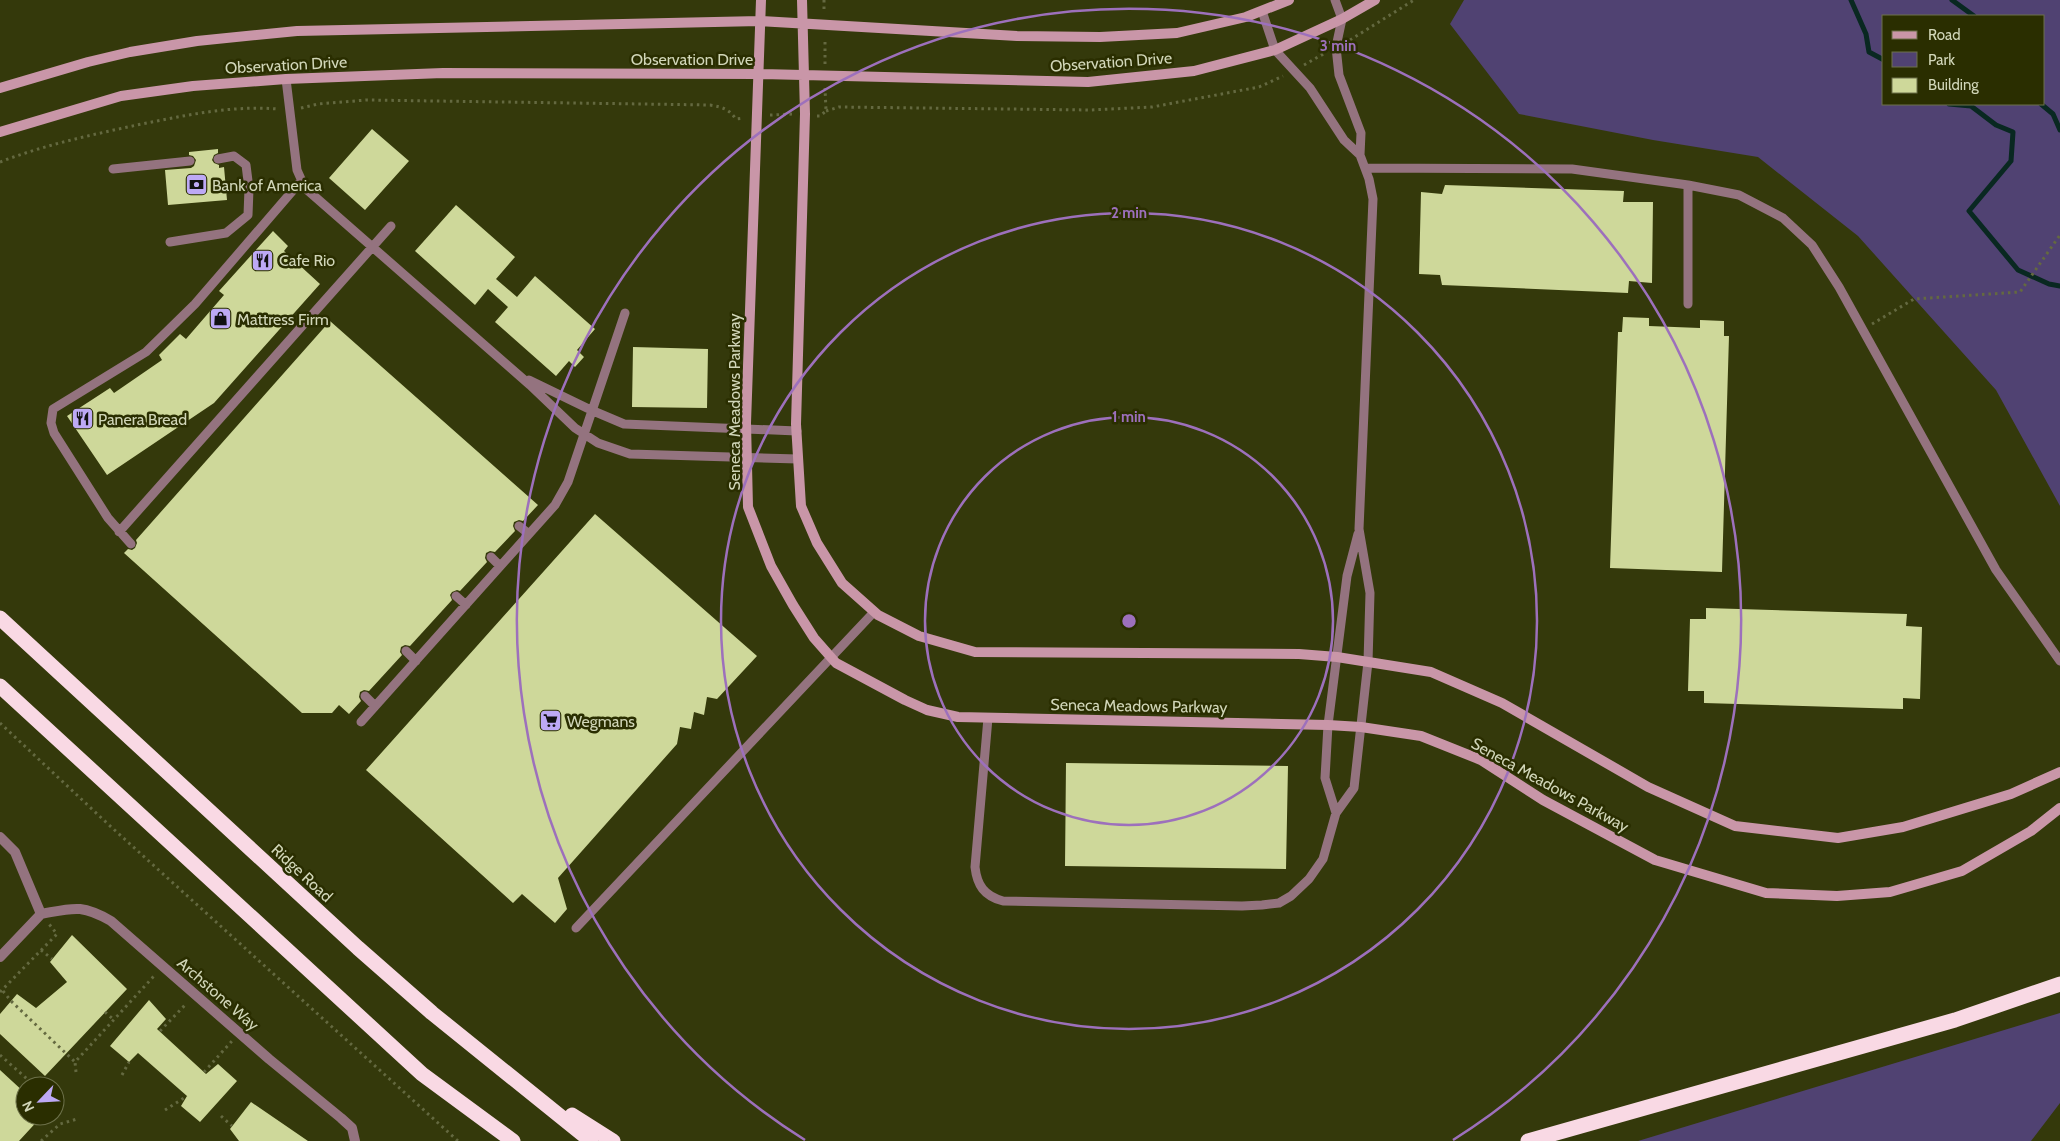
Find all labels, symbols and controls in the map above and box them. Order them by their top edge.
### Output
legend [1882,15,2045,105]
text: Road [1928,26,1961,44]
text: 3 min [1320,37,1356,55]
street label: Observation Drive [1049,48,1173,76]
street label: Observation Drive [631,50,753,69]
text: Park [1928,51,1955,69]
street label: Observation Drive [224,52,348,78]
text: Building [1928,76,1979,94]
bank icon: Bank of America [184,173,208,197]
place label: Bank of America [212,176,322,195]
text: 2 min [1111,204,1147,222]
restaurant icon: Cafe Rio [251,248,275,272]
place label: Cafe Rio [279,251,335,270]
shop icon: Mattress Firm [209,307,233,331]
place label: Mattress Firm [237,310,329,329]
street label: Seneca Meadows Parkway [725,313,744,491]
restaurant icon: Panera Bread [70,407,94,431]
text: 1 min [1112,408,1146,426]
place label: Panera Bread [98,410,187,429]
centre of rings [1120,612,1138,630]
street label: Seneca Meadows Parkway [1050,695,1228,717]
supermarket icon: Wegmans [539,709,563,733]
place label: Wegmans [567,712,635,731]
street label: Seneca Meadows Parkway [1468,734,1632,836]
street label: Ridge Road [268,840,336,906]
street label: Archstone Way [173,953,263,1035]
north arrow [15,1076,65,1126]
text: N [18,1098,38,1115]

